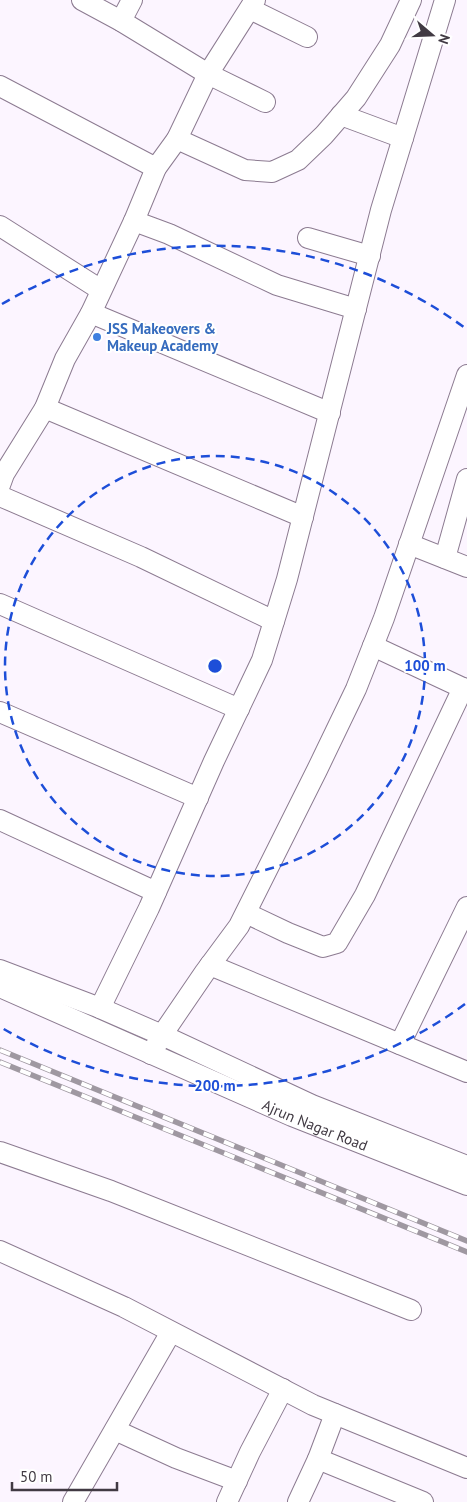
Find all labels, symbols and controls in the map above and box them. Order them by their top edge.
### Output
north arrow [407,10,457,60]
text: N [434,32,454,47]
place label: JSS Makeovers & Makeup Academy [106,319,219,355]
marker: JSS Makeovers & Makeup Academy [91,331,103,343]
text: 100 m [404,656,446,675]
centre of rings [206,657,224,675]
text: 200 m [194,1076,236,1095]
street label: Ajrun Nagar Road [259,1095,371,1155]
scale bar [12,1460,118,1492]
text: 50 m [20,1467,53,1486]

